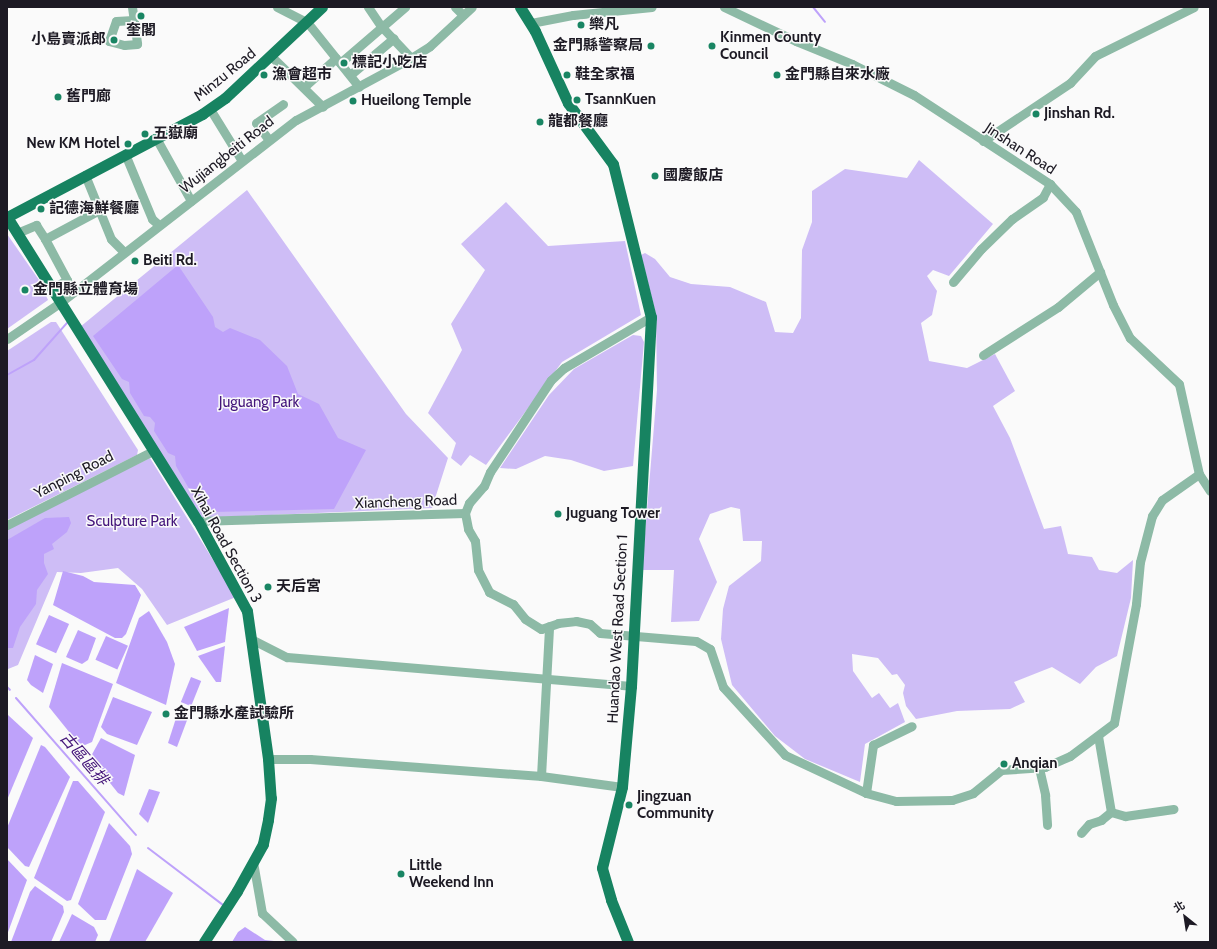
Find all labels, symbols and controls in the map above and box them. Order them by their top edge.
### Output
marker: 奎閣 [136,11,146,21]
place label: 樂凡 [589,16,619,34]
marker: 樂凡 [576,20,586,30]
place label: 奎閣 [126,22,156,40]
place label: Kinmen County Council [720,28,821,63]
place label: 小島賣派郎 [31,31,106,49]
marker: 小島賣派郎 [109,35,119,45]
place label: 金門縣警察局 [553,37,643,55]
marker: 金門縣警察局 [646,41,656,51]
marker: Kinmen County Council [707,41,717,51]
street label: Minzu Road [190,45,260,105]
place label: 標記小吃店 [352,54,427,72]
marker: 標記小吃店 [339,58,349,68]
place label: 漁會超市 [272,66,332,84]
place label: 鞋全家福 [575,66,635,84]
place label: 金門縣自來水廠 [785,66,890,84]
marker: 漁會超市 [259,70,269,80]
marker: 鞋全家福 [562,70,572,80]
marker: 金門縣自來水廠 [772,70,782,80]
place label: 舊門廊 [66,88,111,106]
place label: TsannKuen [585,91,656,109]
marker: 舊門廊 [53,92,63,102]
place label: Hueilong Temple [361,92,471,110]
marker: TsannKuen [572,95,582,105]
marker: Hueilong Temple [348,96,358,106]
place label: Jinshan Rd. [1044,105,1115,123]
marker: Jinshan Rd. [1031,109,1041,119]
street label: Wujiangbeiti Road [176,113,278,197]
place label: 龍都餐廳 [548,113,608,131]
marker: 龍都餐廳 [535,117,545,127]
street label: Jinshan Road [981,119,1059,179]
place label: 五嶽廟 [153,125,198,143]
marker: 五嶽廟 [140,129,150,139]
place label: New KM Hotel [26,135,120,153]
marker: New KM Hotel [123,139,133,149]
place label: 國慶飯店 [663,167,723,185]
marker: 國慶飯店 [650,171,660,181]
place label: 記德海鮮餐廳 [49,200,139,218]
marker: 記德海鮮餐廳 [36,204,46,214]
place label: Beiti Rd. [143,252,197,270]
marker: Beiti Rd. [130,256,140,266]
place label: 金門縣立體育場 [33,281,138,299]
marker: 金門縣立體育場 [20,285,30,295]
park label: Juguang Park [219,394,299,412]
street label: Yanping Road [31,447,117,503]
street label: Xihai Road Section 3 [187,484,265,606]
street label: Xiancheng Road [355,491,457,513]
place label: Juguang Tower [566,505,660,523]
marker: Juguang Tower [553,509,563,519]
park label: Sculpture Park [87,513,177,531]
street label: Huandao West Road Section 1 [604,534,632,724]
place label: 天后宮 [276,578,321,596]
marker: 天后宮 [263,582,273,592]
place label: 金門縣水產試驗所 [174,705,294,723]
marker: 金門縣水產試驗所 [161,709,171,719]
water label: 古區區排 [56,729,112,789]
place label: Anqian [1012,755,1058,773]
marker: Anqian [999,759,1009,769]
place label: Jingzuan Community [637,787,714,822]
marker: Jingzuan Community [624,800,634,810]
place label: Little Weekend Inn [409,856,494,891]
marker: Little Weekend Inn [396,869,406,879]
north arrow [1165,897,1205,937]
text: 北 [1171,898,1187,915]

